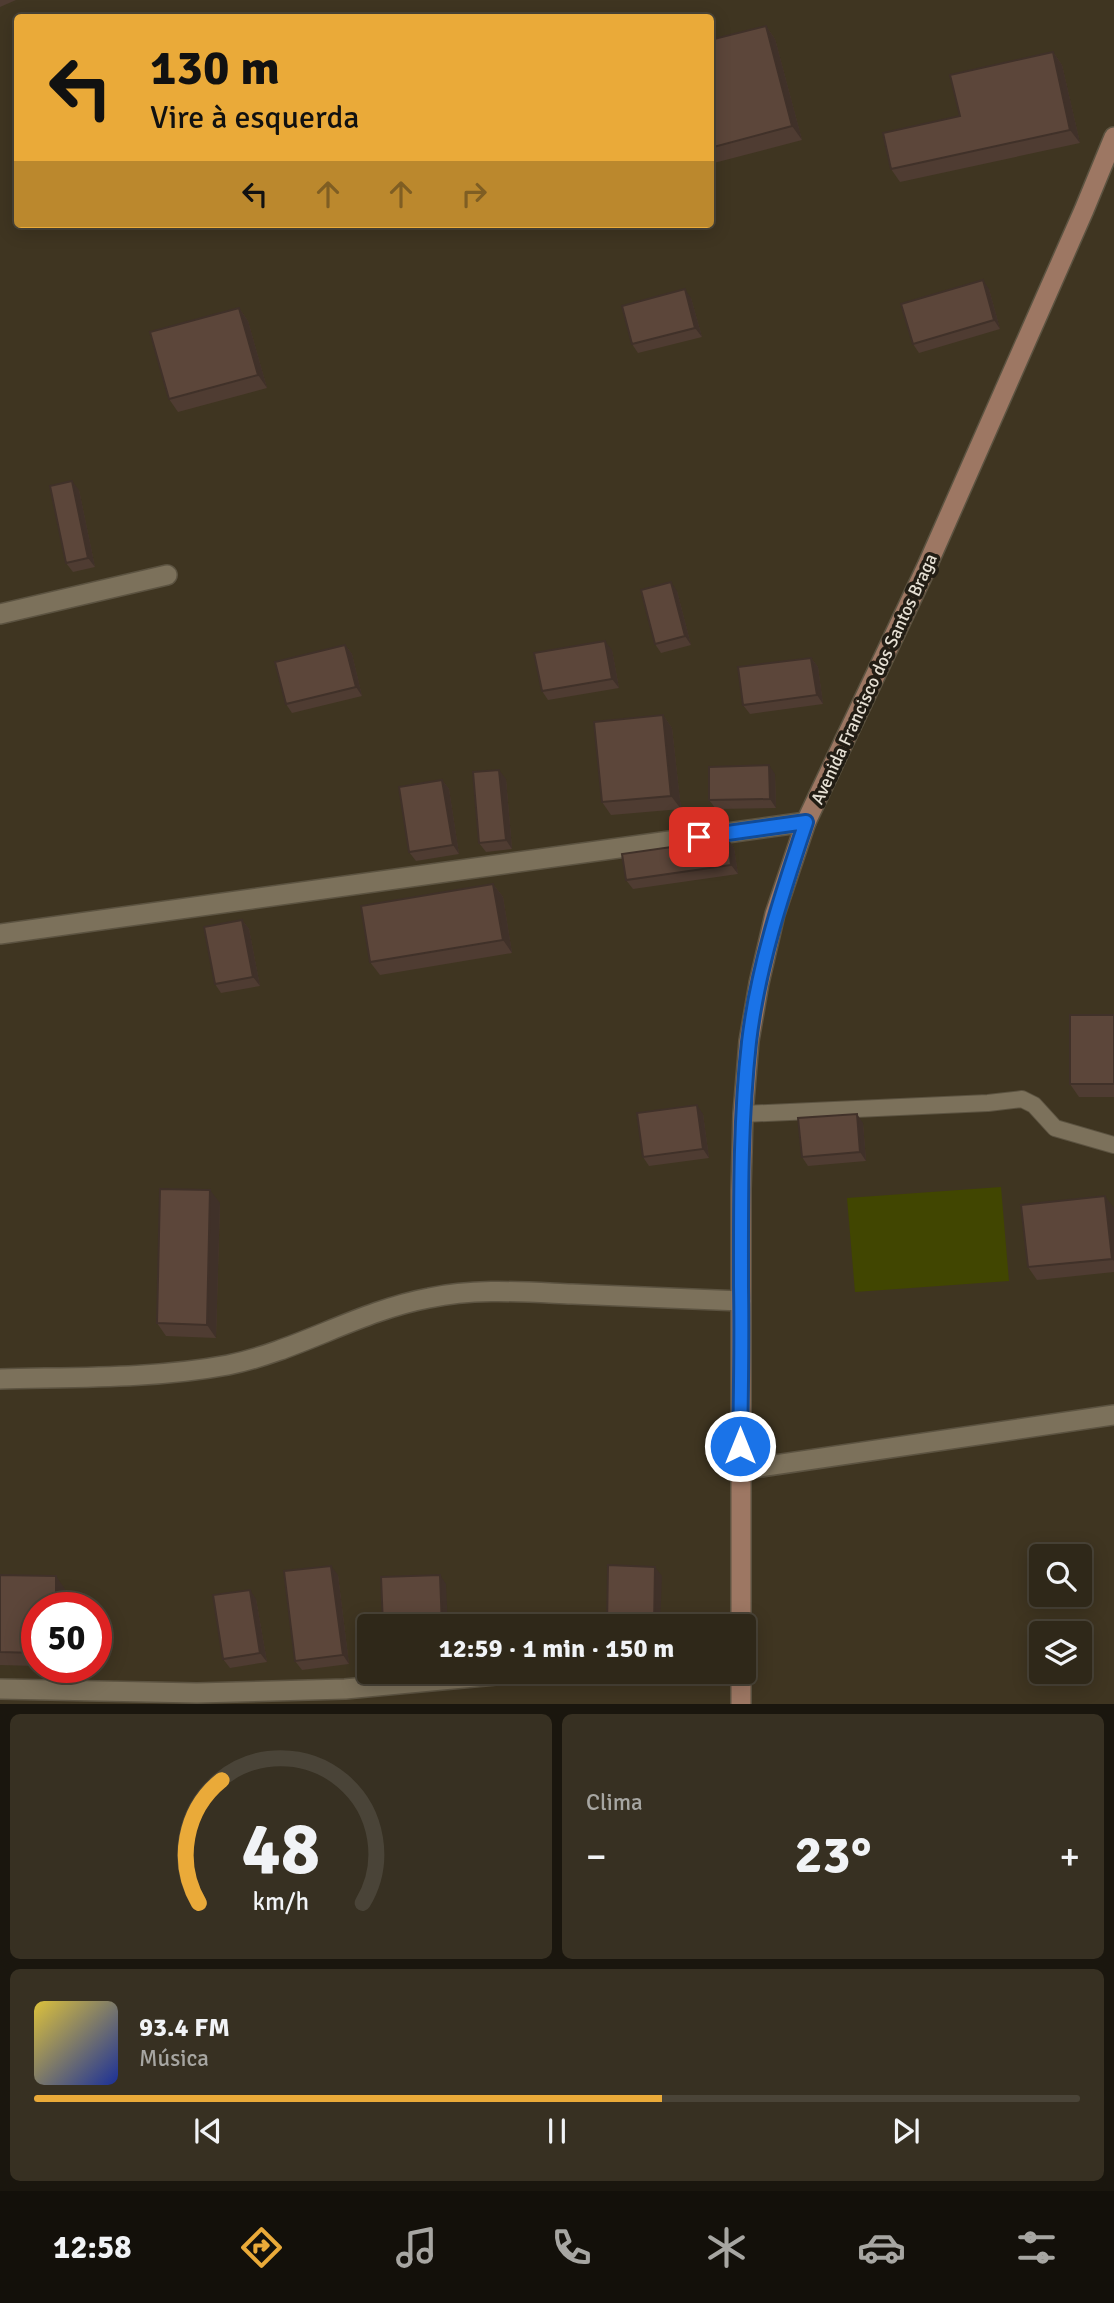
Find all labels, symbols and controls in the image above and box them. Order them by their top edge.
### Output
text: 130 m [150,38,280,98]
icon: left [35,42,126,133]
text: Vire à esquerda [150,98,360,137]
icon: left [236,175,274,213]
icon: ahead [309,175,347,213]
icon: ahead [382,175,420,213]
icon: right [455,175,493,213]
street label: Avenida Francisco dos Santos Braga [806,550,942,808]
pin [669,807,729,867]
icon: arrive [680,818,718,856]
position arrow [703,1409,777,1483]
map controls [1029,1544,1092,1684]
button: search [1029,1544,1092,1607]
speed limit sign: 50 [21,1592,112,1683]
button: layers [1029,1621,1092,1684]
text: 12:59 · 1 min · 150 m [439,1633,674,1665]
text: Clima [586,1788,643,1817]
text: 48 [242,1805,320,1894]
text: 23° [795,1823,871,1887]
text: − [586,1833,607,1880]
text: + [1059,1833,1080,1880]
text: km/h [253,1885,309,1916]
text: 93.4 FM [139,2012,230,2044]
text: Música [139,2044,209,2073]
icon: previous [189,2112,227,2150]
icon: pause [538,2112,576,2150]
icon: next [887,2112,925,2150]
icon: directions [237,2223,286,2272]
icon: music [392,2223,441,2272]
icon: phone [547,2223,596,2272]
icon: climate [702,2223,751,2272]
icon: car [857,2223,906,2272]
icon: filters [1012,2223,1061,2272]
text: 12:58 [53,2228,132,2267]

